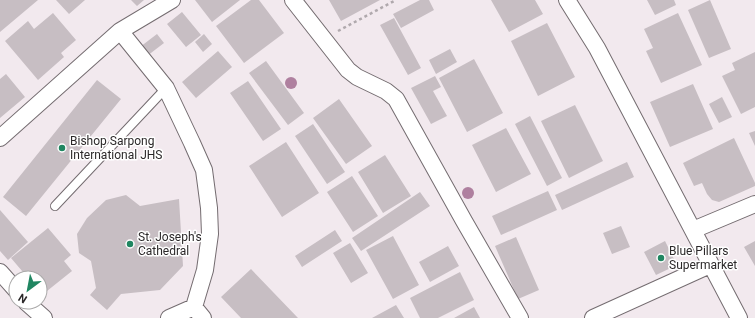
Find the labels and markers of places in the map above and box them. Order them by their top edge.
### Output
place label: Bishop Sarpong International JHS [70,134,162,162]
marker: Bishop Sarpong International JHS [57,143,67,153]
place label: St. Joseph's Cathedral [138,230,202,258]
marker: St. Joseph's Cathedral [125,239,135,249]
place label: Blue Pillars Supermarket [669,244,737,272]
marker: Blue Pillars Supermarket [656,253,666,263]

